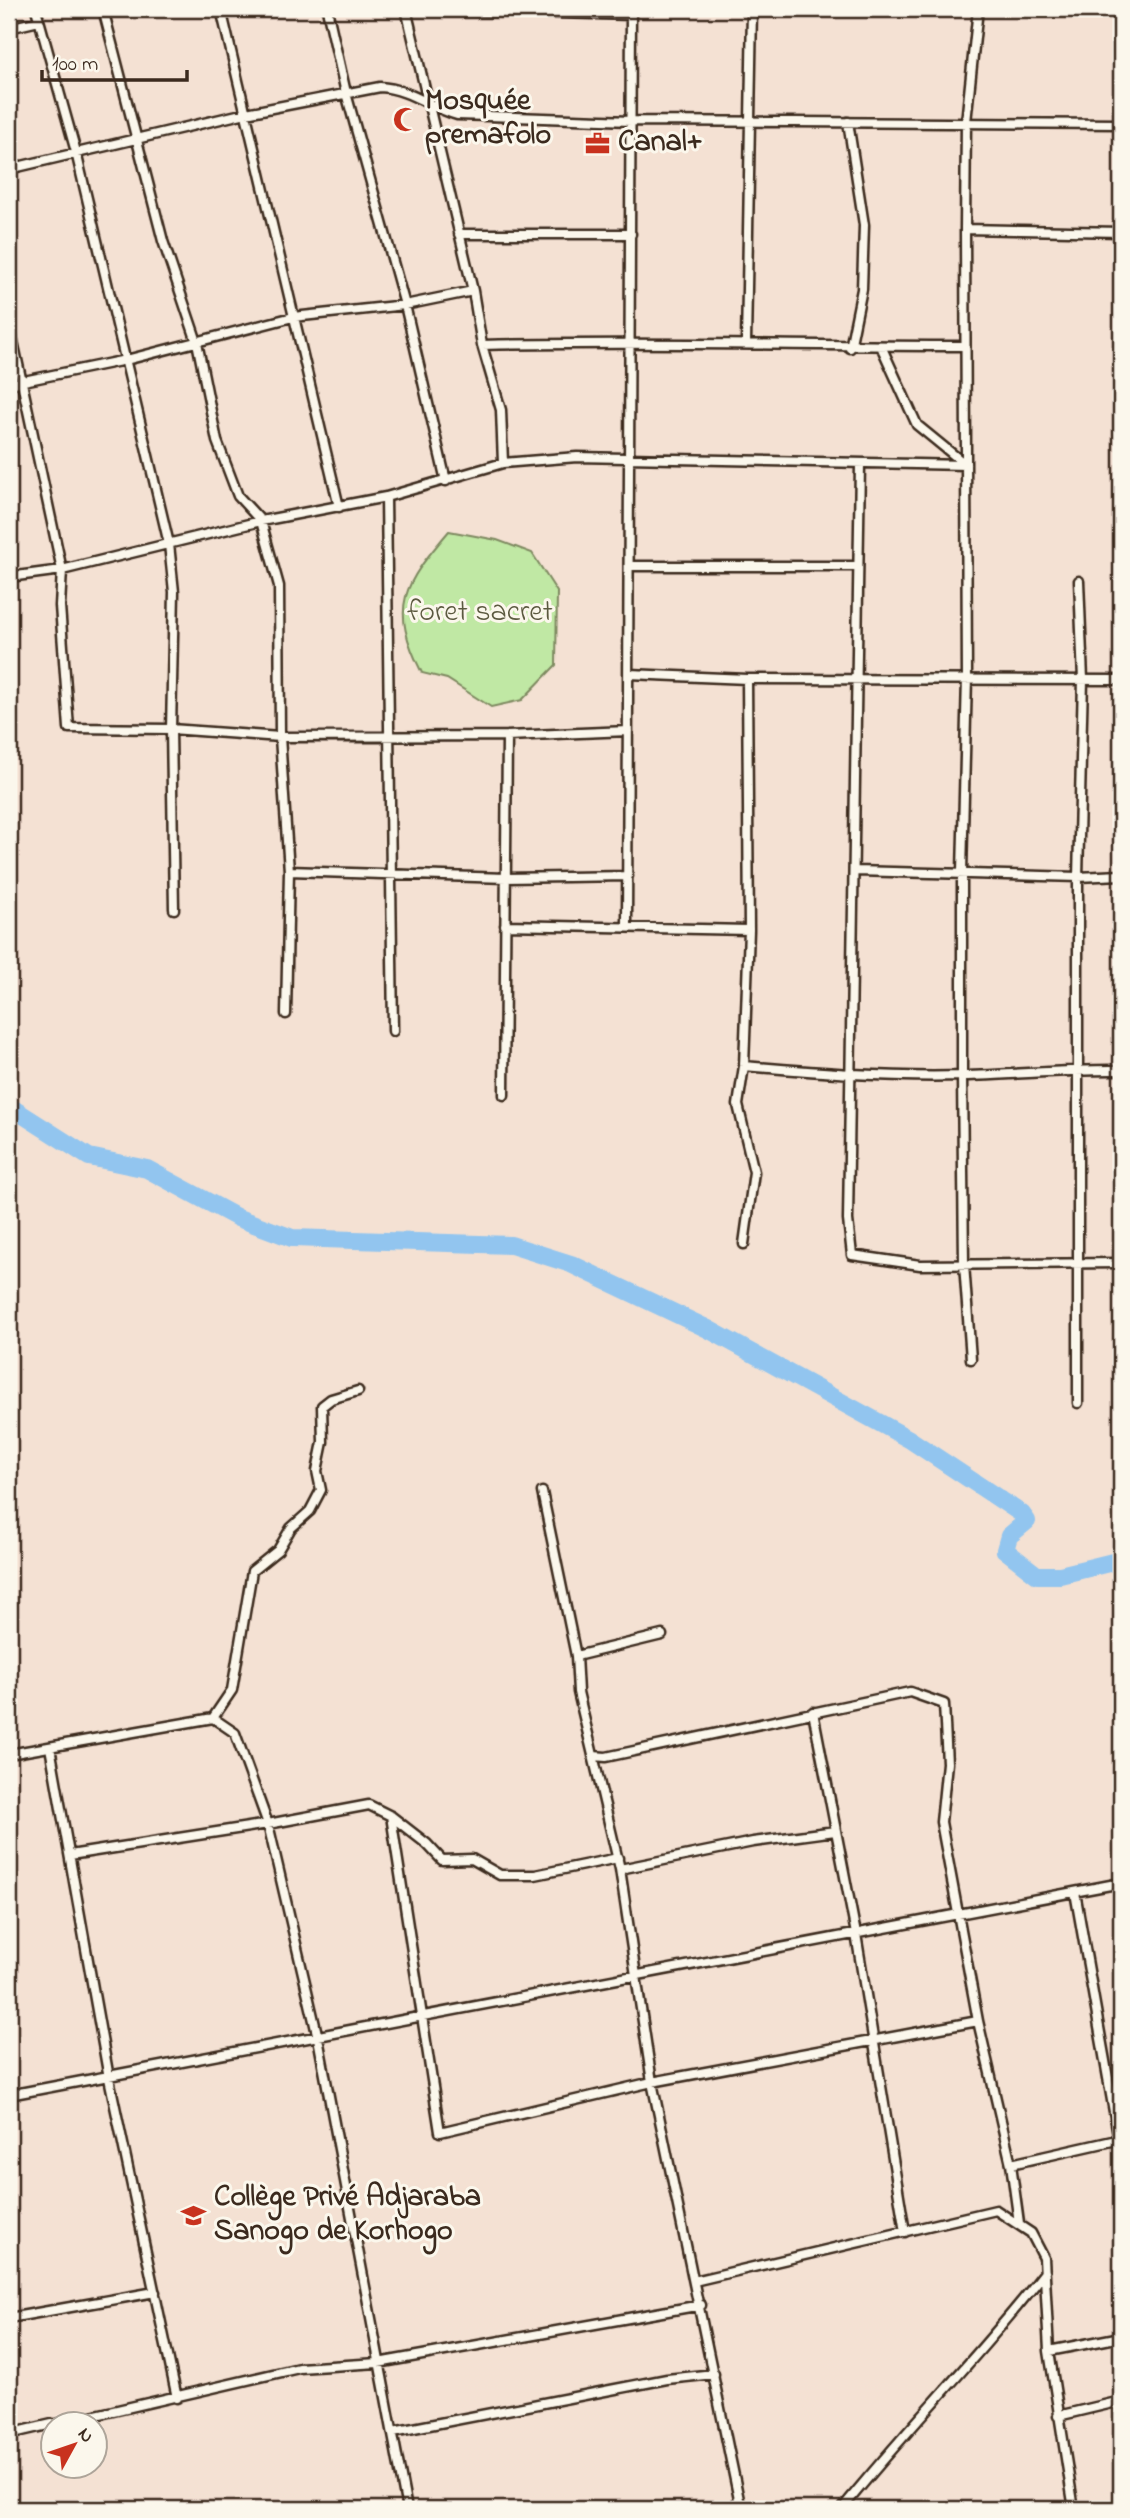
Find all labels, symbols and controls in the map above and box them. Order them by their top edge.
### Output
scale bar [42,38,187,82]
text: 100 m [52,50,98,80]
place label: Mosquée premafolo [425,80,551,158]
mosque icon: Mosquée premafolo [391,105,419,133]
place label: Canal+ [618,121,703,165]
office icon: Canal+ [584,129,612,157]
park label: foret sacret [407,591,553,635]
place label: Collège Privé Adjaraba Sanogo de Korhogo [214,2176,481,2255]
school or university icon: Collège Privé Adjaraba Sanogo de Korhogo [180,2201,208,2229]
north arrow [38,2410,108,2480]
text: N [71,2422,100,2449]

